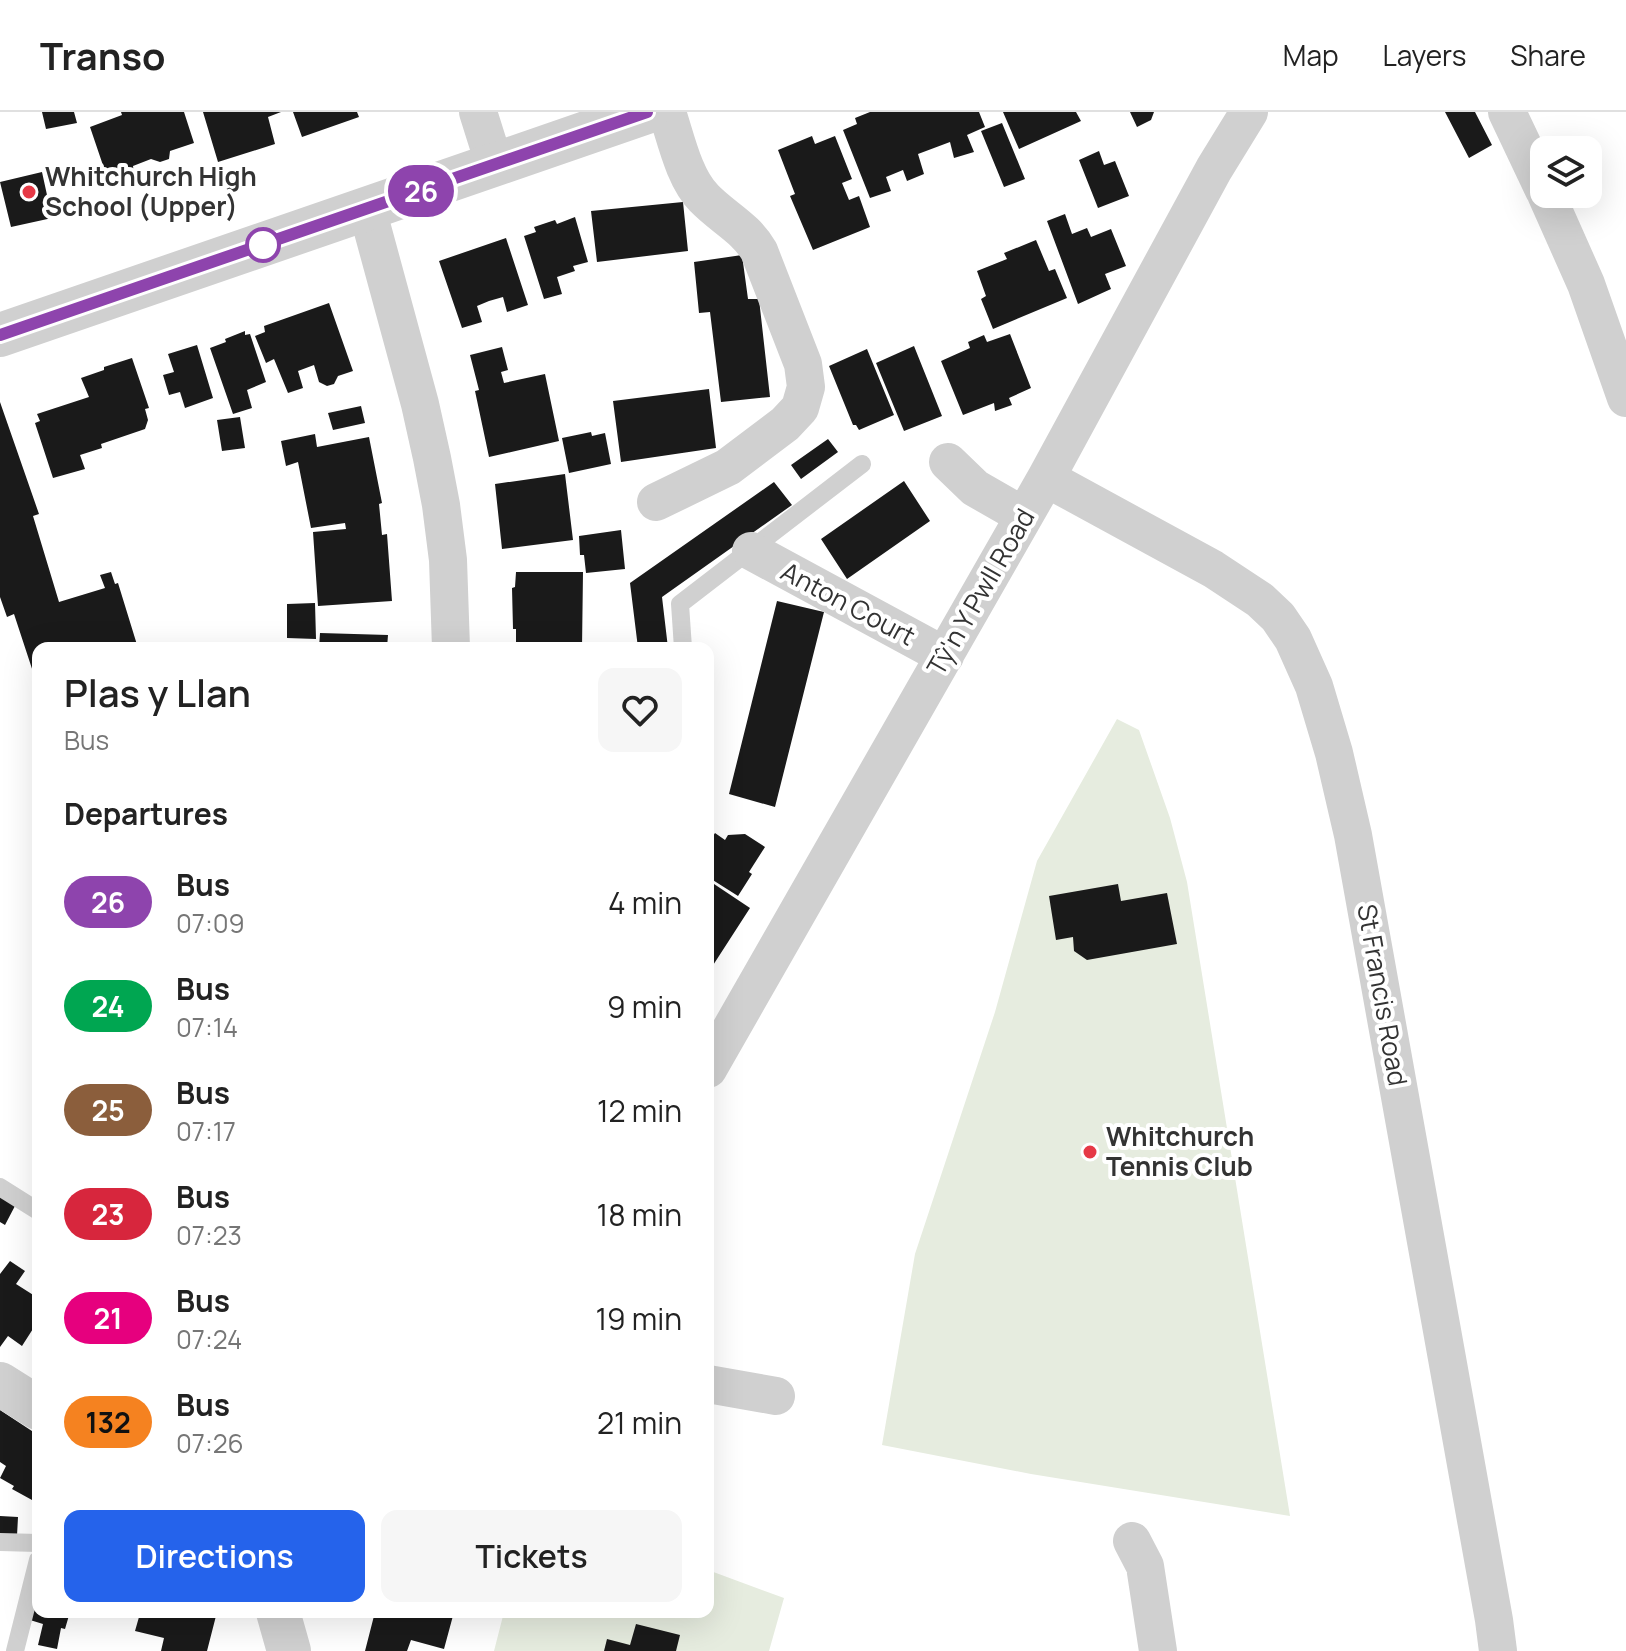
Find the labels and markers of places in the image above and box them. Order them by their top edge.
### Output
place label: Whitchurch High School (Upper) [45,158,257,224]
marker: Whitchurch High School (Upper) [20,183,38,201]
unlabelled marker [246,228,280,262]
place label: Whitchurch Tennis Club [1106,1118,1254,1184]
marker: Whitchurch Tennis Club [1081,1143,1099,1161]

